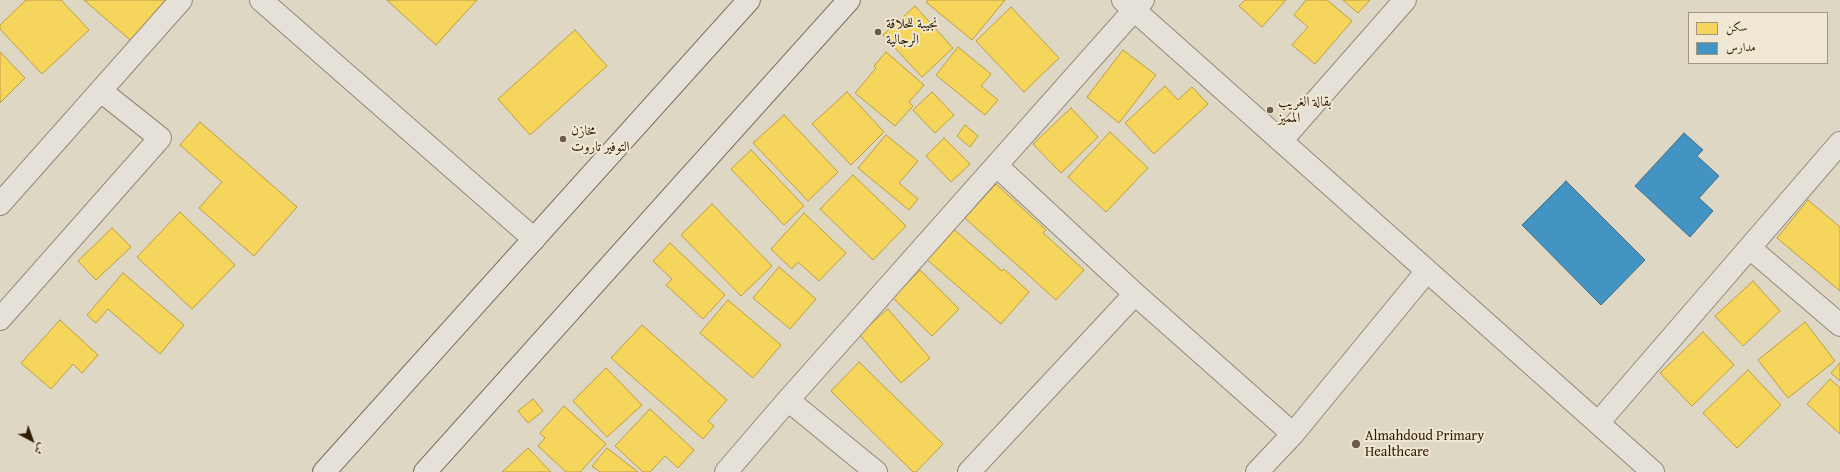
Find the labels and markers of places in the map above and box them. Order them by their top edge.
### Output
place label: نجيبة للحلاقة الرجالية [886,16,938,48]
marker: نجيبة للحلاقة الرجالية [873,27,883,37]
place label: بقالة الغريب المميز [1278,94,1331,126]
marker: بقالة الغريب المميز [1265,105,1275,115]
place label: مخازن التوفير تاروت [571,123,630,156]
marker: مخازن التوفير تاروت [558,134,568,144]
place label: Almahdoud Primary Healthcare [1365,428,1484,460]
marker: Almahdoud Primary Healthcare [1350,438,1362,450]

